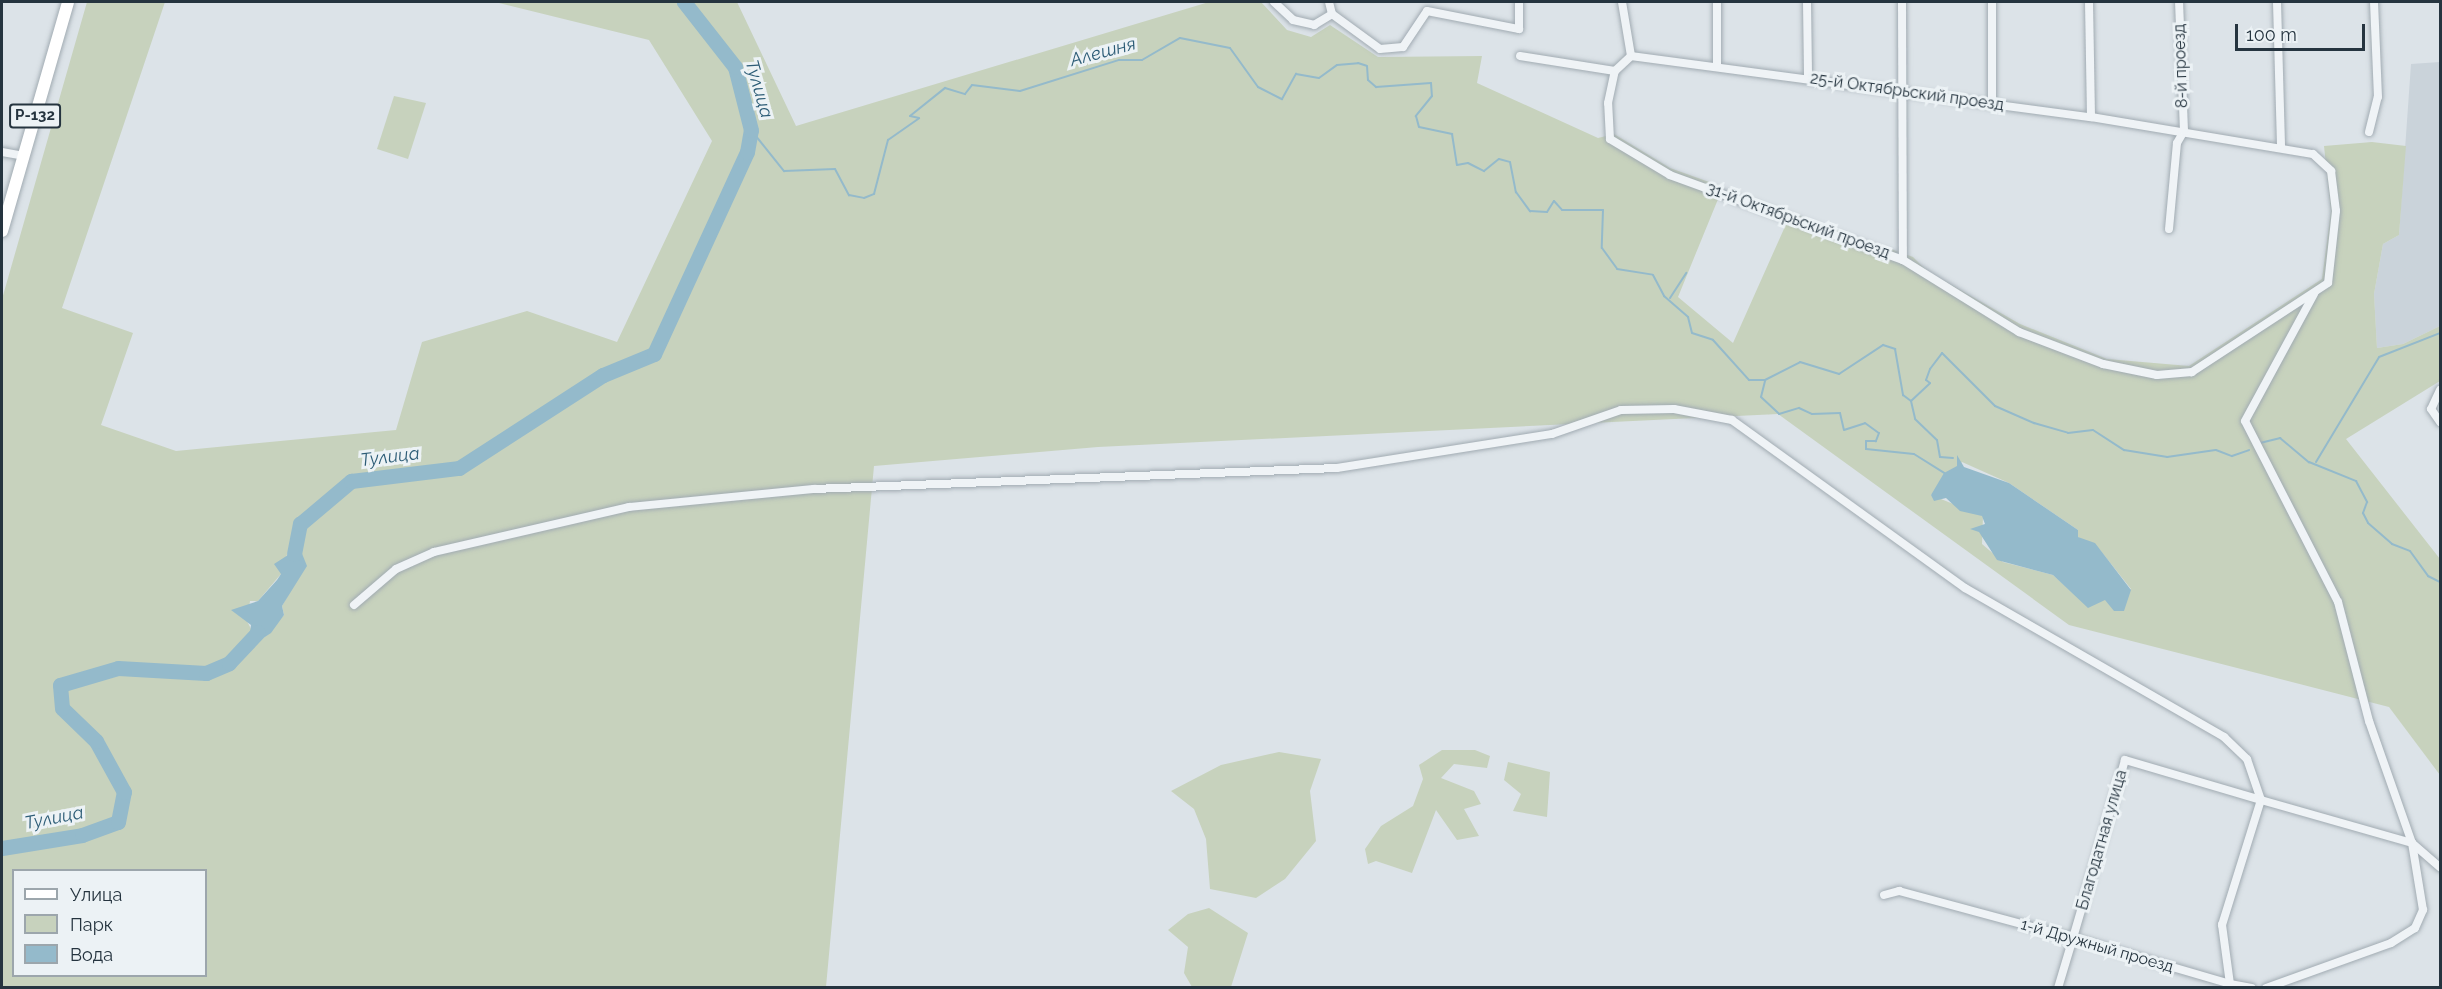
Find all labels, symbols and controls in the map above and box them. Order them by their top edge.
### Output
scale bar [2238,12,2368,50]
street label: 8-й проезд [2170,24,2192,108]
text: 100 m [2246,24,2297,45]
water label: Алешня [1068,33,1138,71]
water label: Тулица [740,58,778,120]
street label: 25-й Октябрьский проезд [1809,69,2005,115]
road number: Р-132 [8,104,62,128]
street label: 31-й Октябрьский проезд [1704,179,1892,263]
water label: Тулица [359,443,421,471]
street label: Благодатная улица [2073,767,2131,913]
water label: Тулица [23,802,85,834]
legend [12,869,207,977]
text: Улица [70,884,122,905]
text: Парк [70,914,113,935]
street label: 1-й Дружный проезд [2018,915,2176,977]
text: Вода [70,944,113,965]

